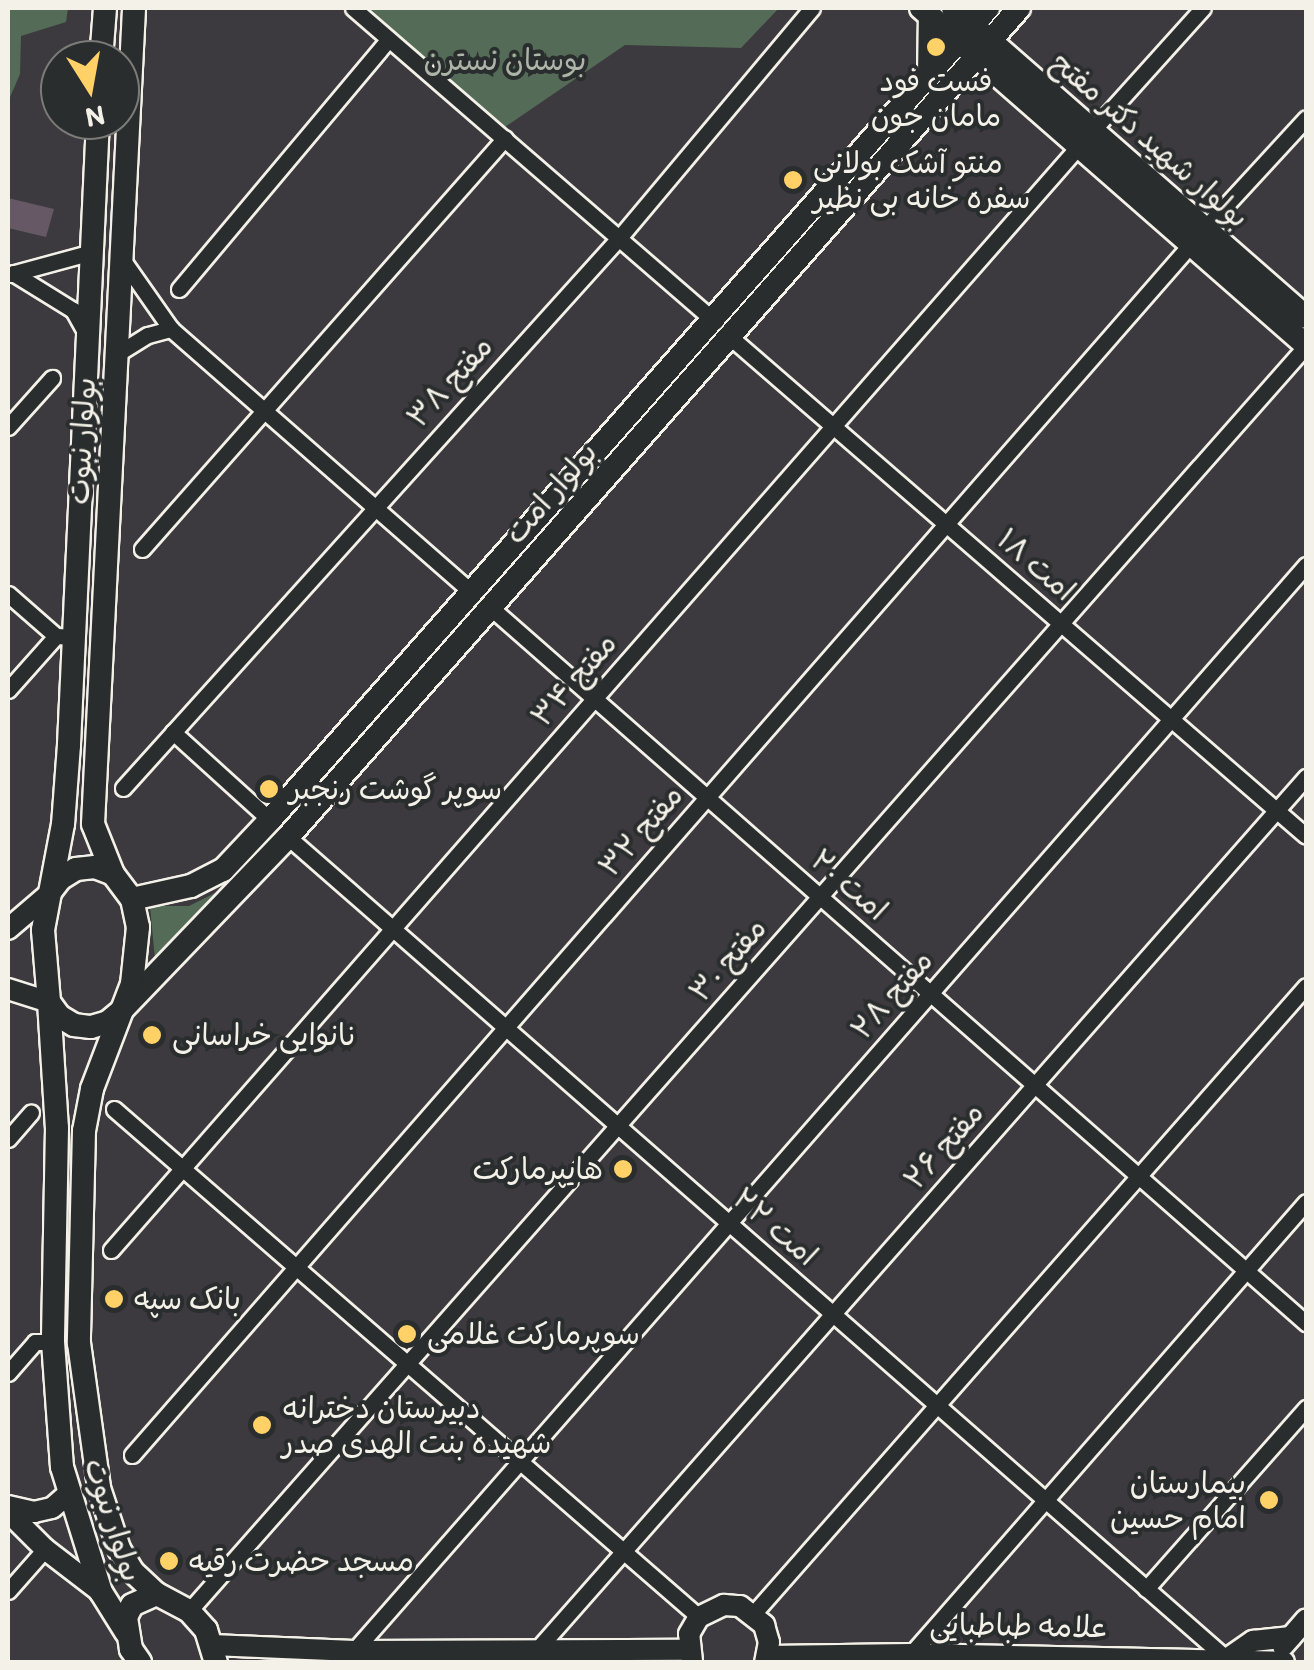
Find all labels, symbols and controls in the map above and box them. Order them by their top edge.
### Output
marker: فست فود مامان جون [925,36,947,58]
north arrow [40,40,140,140]
park label: بوستان نسترن [423,42,587,78]
street label: بولوار شهید دکتر مفتح [1044,44,1256,236]
place label: فست فود مامان جون [871,63,1001,134]
text: N [83,99,108,136]
place label: منتو آشک بولانی سفره خانه بی نظیر [813,145,1030,216]
marker: منتو آشک بولانی سفره خانه بی نظیر [782,169,804,191]
street label: مفتح ۳۸ [400,329,500,435]
street label: بولوار نبوت [61,376,103,506]
street label: بولوار امت [497,435,605,551]
street label: امت ۱۸ [990,521,1082,609]
street label: مفتح ۳۴ [524,626,624,734]
place label: سوپر گوشت رنجبر [289,771,502,807]
marker: سوپر گوشت رنجبر [258,778,280,800]
street label: مفتح ۳۲ [591,778,691,884]
street label: امت ۲۰ [803,842,895,928]
street label: مفتح ۳۰ [682,911,774,1009]
street label: مفتح ۲۸ [844,943,940,1047]
place label: نانوایی خراسانی [172,1017,357,1053]
marker: نانوایی خراسانی [141,1024,163,1046]
street label: مفتح ۲۶ [897,1095,991,1197]
place label: هایپرمارکت [472,1151,603,1187]
marker: هایپرمارکت [612,1158,634,1180]
street label: امت ۲۲ [725,1180,825,1274]
place label: بانک سپه [134,1281,241,1317]
marker: بانک سپه [103,1288,125,1310]
place label: سوپرمارکت غلامی [427,1316,640,1352]
marker: سوپرمارکت غلامی [396,1323,418,1345]
place label: دبیرستان دخترانه شهیده بنت الهدی صدر [282,1390,552,1460]
marker: دبیرستان دخترانه شهیده بنت الهدی صدر [251,1414,273,1436]
street label: بولوار نبوت [76,1454,150,1586]
place label: بیمارستان امام حسین [1110,1465,1246,1536]
marker: بیمارستان امام حسین [1256,1487,1282,1513]
place label: مسجد حضرت رقیه [189,1543,414,1579]
marker: مسجد حضرت رقیه [158,1550,180,1572]
street label: علامه طباطبایی [929,1606,1109,1646]

